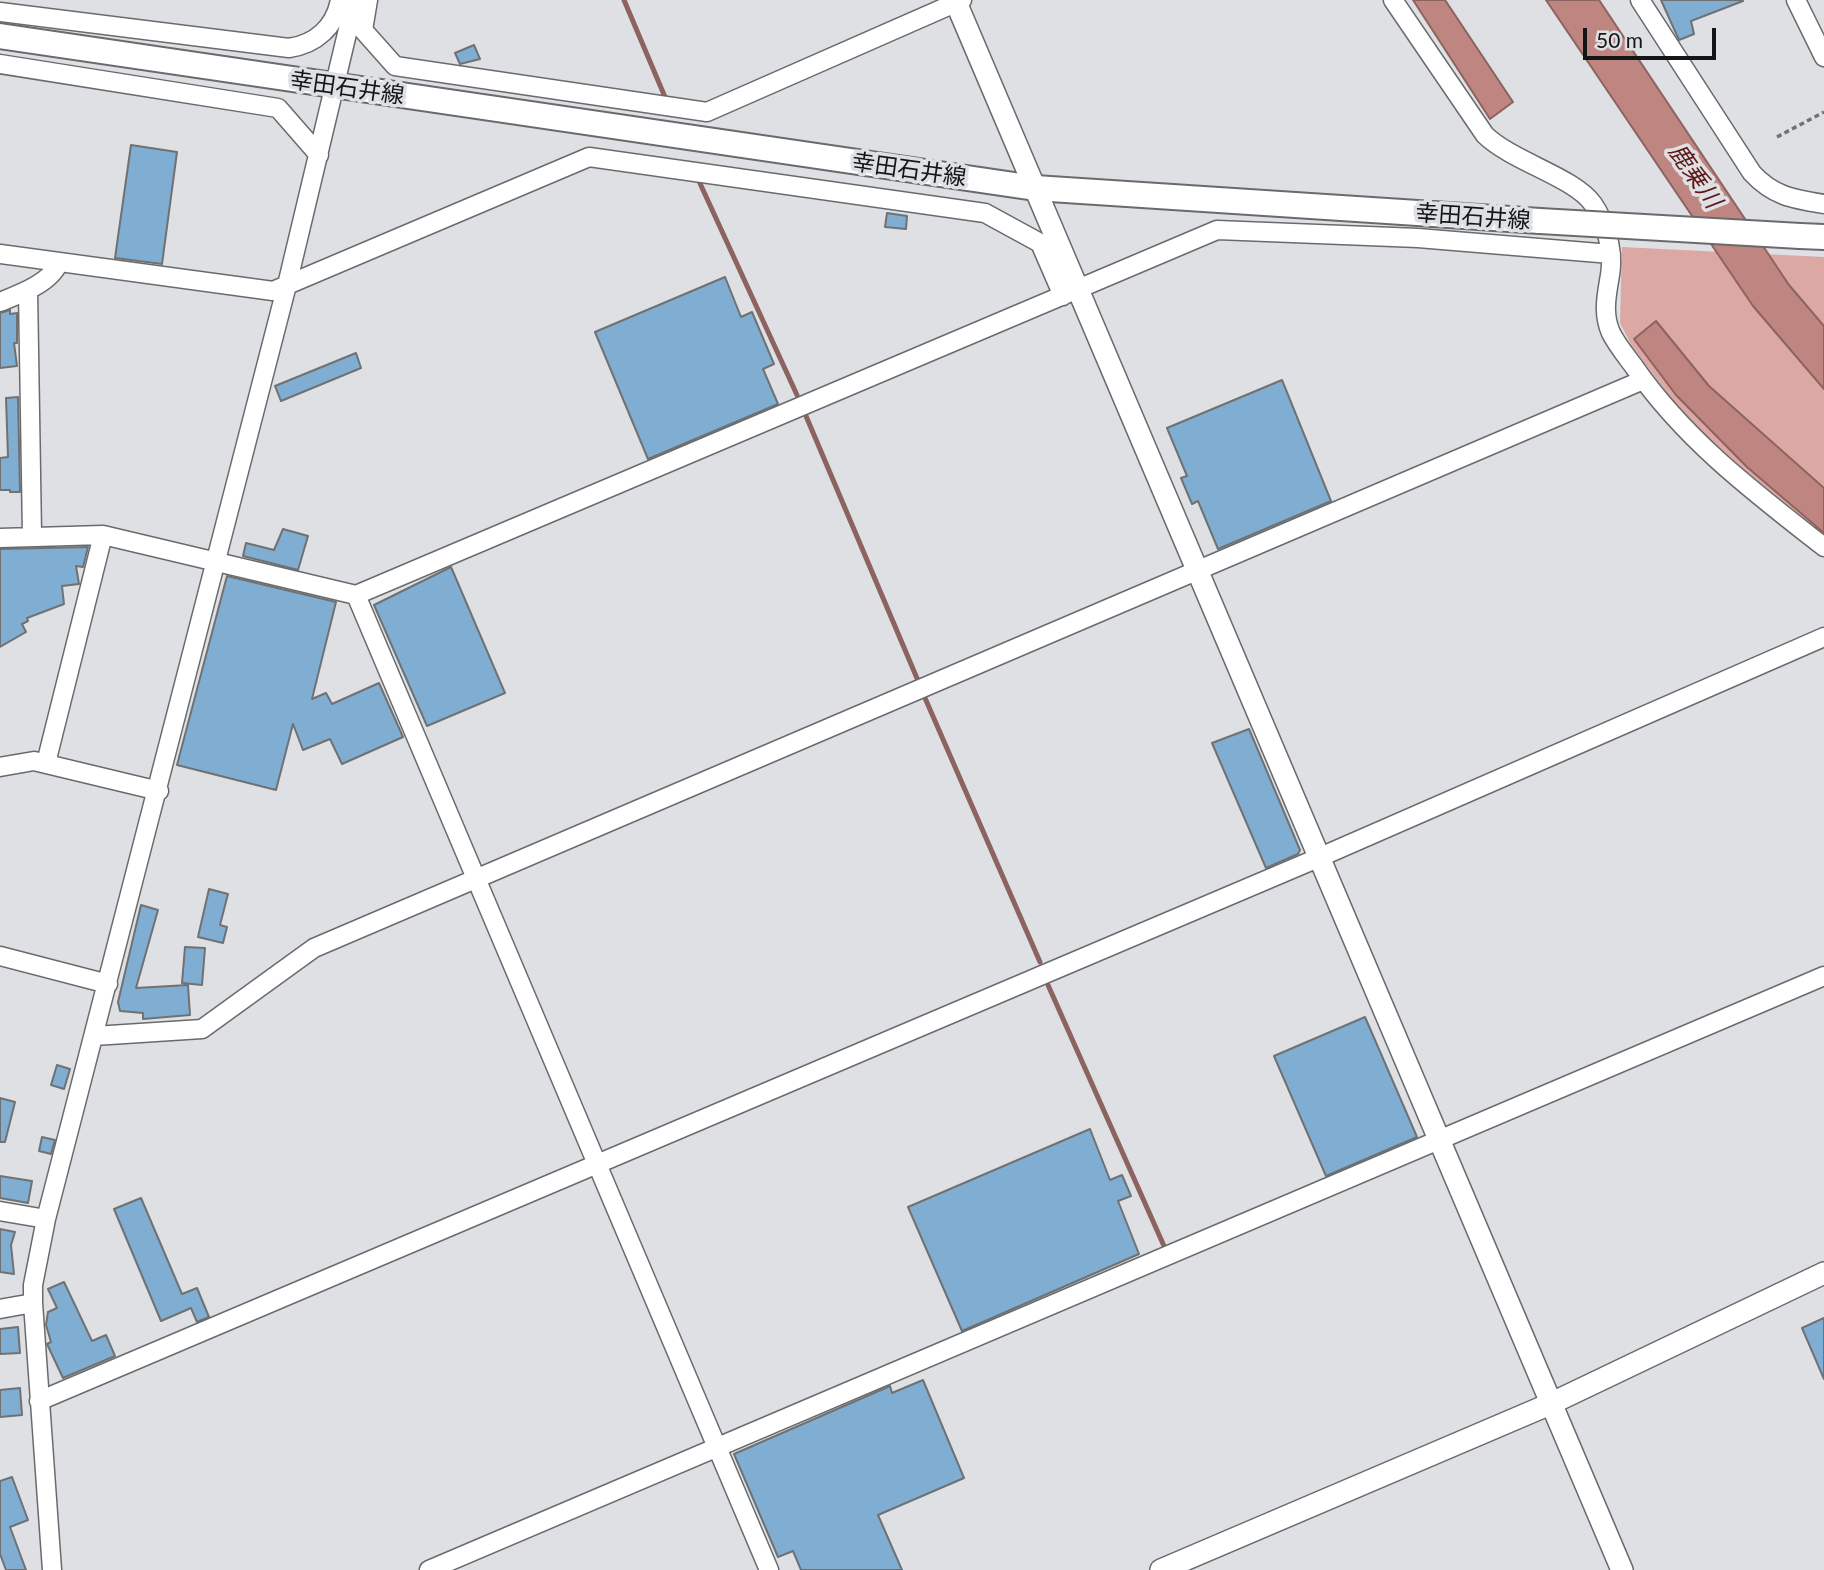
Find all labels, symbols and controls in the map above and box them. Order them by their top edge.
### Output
scale bar [1586,14,1719,58]
text: 50 m [1596,27,1643,52]
street label: 幸田石井線 [288,66,406,110]
water label: 鹿乗川 [1663,138,1727,214]
street label: 幸田石井線 [850,148,968,192]
street label: 幸田石井線 [1415,199,1531,235]

